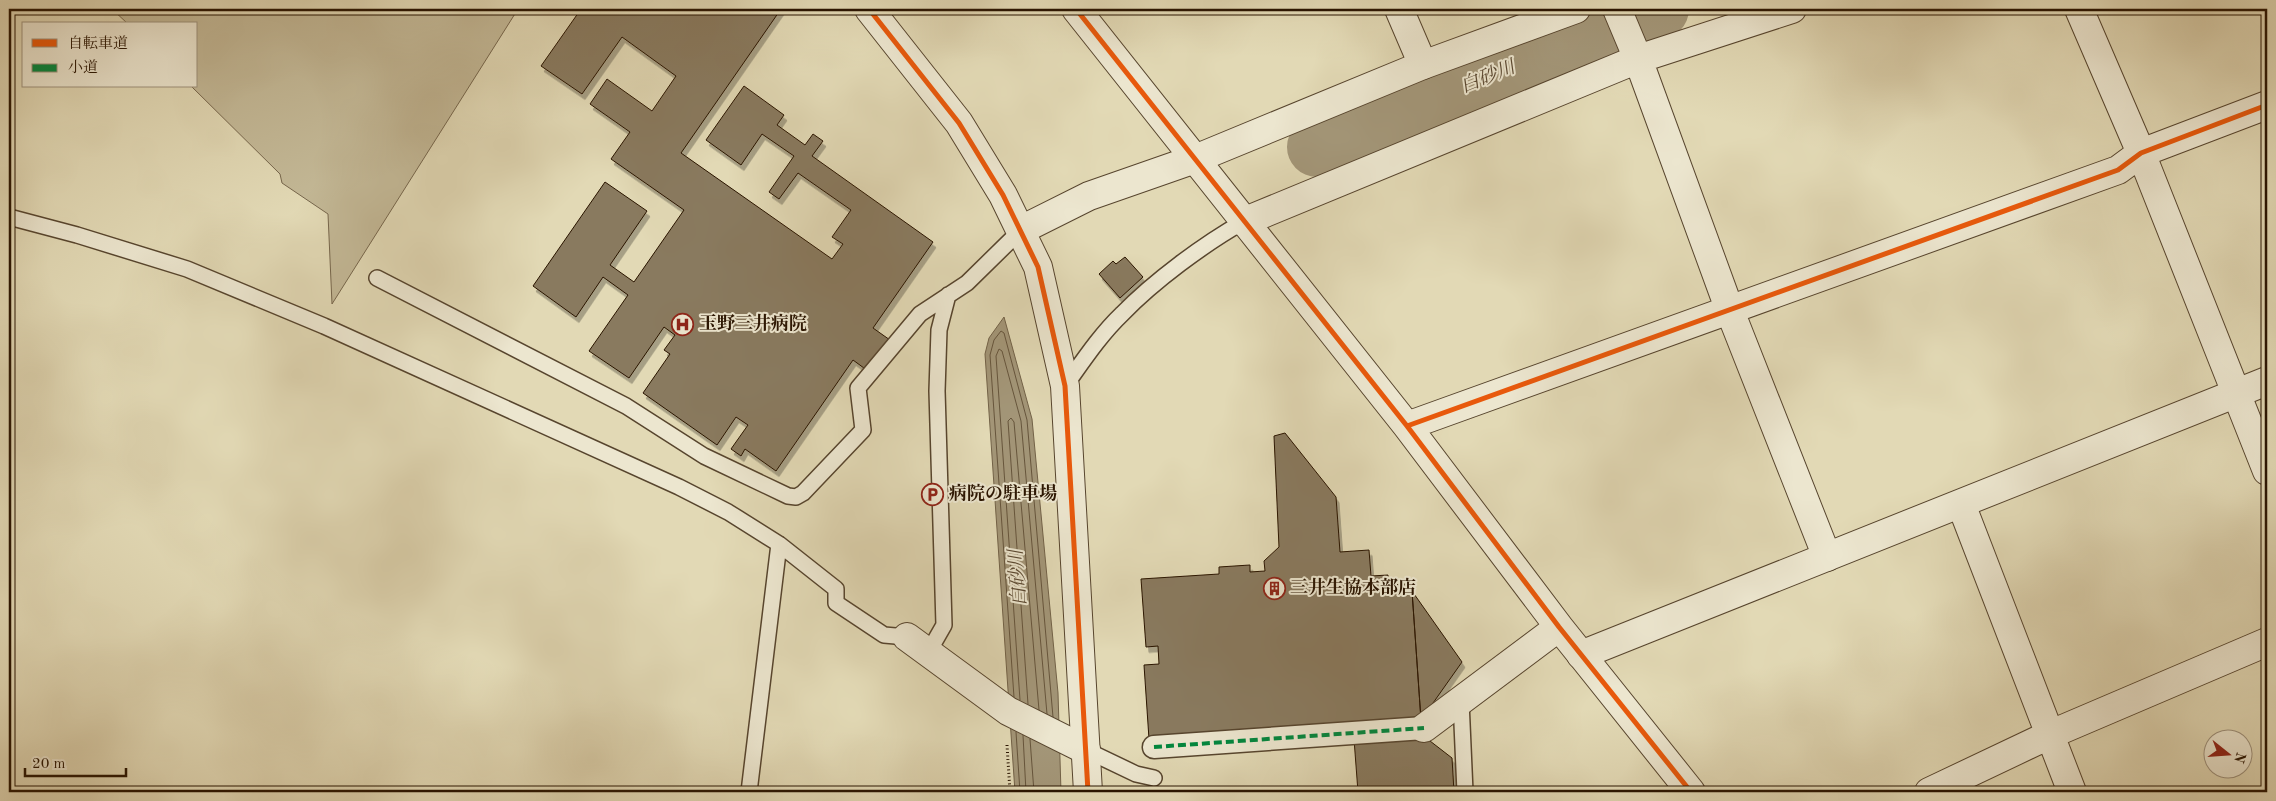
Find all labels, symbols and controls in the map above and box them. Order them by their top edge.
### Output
legend [22,22,198,88]
text: 自転車道 [68,35,128,52]
water label: 白砂川 [1457,56,1520,97]
text: 小道 [68,59,98,76]
hospital icon: 玉野三井病院 [671,312,695,336]
place label: 玉野三井病院 [699,313,807,333]
parking icon: 病院の駐車場 [921,482,945,506]
place label: 病院の駐車場 [949,483,1057,503]
water label: 白砂川 [1005,547,1030,607]
building icon: 三井生協本部店 [1262,576,1286,600]
place label: 三井生協本部店 [1290,577,1416,597]
north arrow [2204,728,2254,778]
scale bar [25,746,126,778]
text: N [2231,750,2248,765]
text: 20 m [32,757,66,772]

